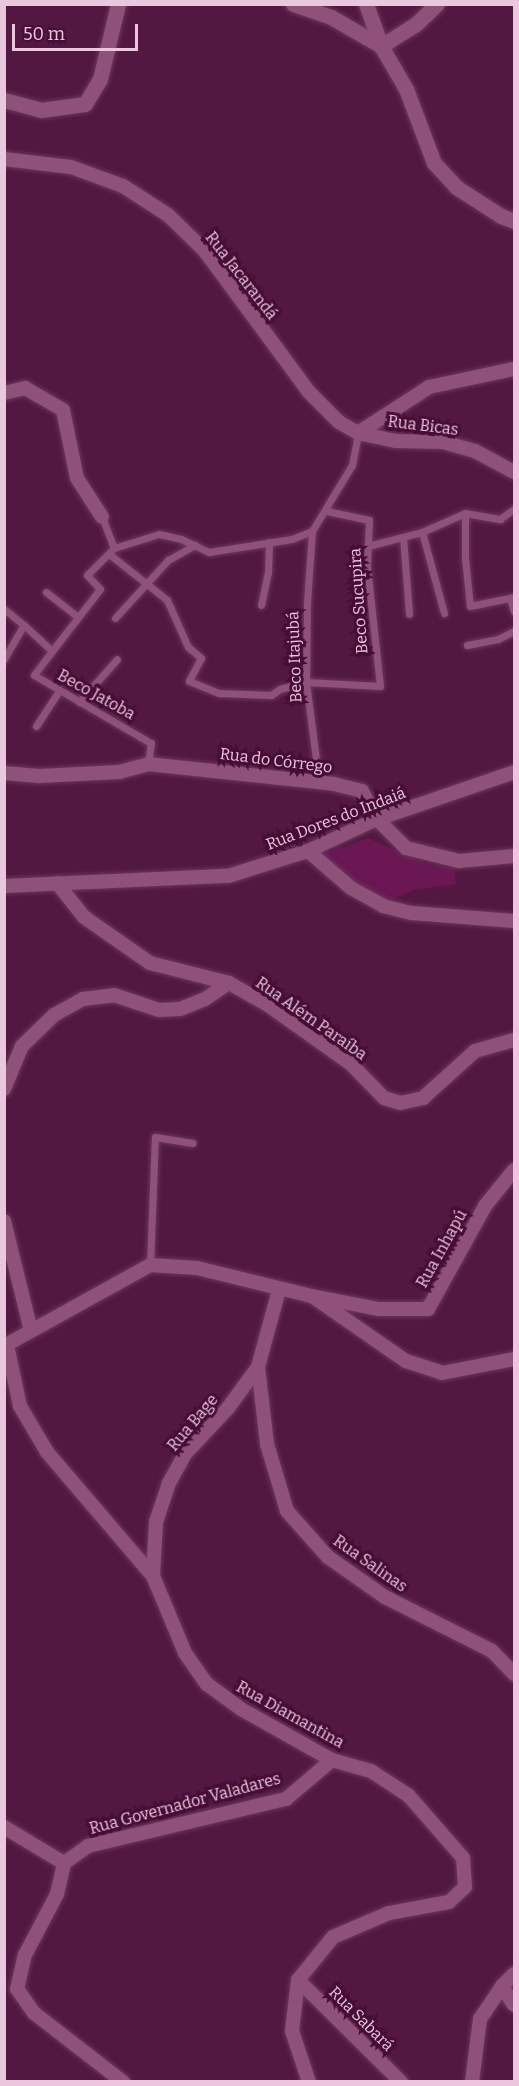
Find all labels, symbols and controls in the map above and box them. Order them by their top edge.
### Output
scale bar [15,12,141,50]
text: 50 m [23,23,65,45]
street label: Rua Jacarandá [201,228,281,324]
street label: Rua Bicas [386,412,460,440]
street label: Beco Sucupira [346,547,372,655]
street label: Beco Itajubá [284,611,306,703]
street label: Beco Jatoba [54,666,138,724]
street label: Rua do Córrego [219,745,333,777]
street label: Rua Dores do Indaiá [263,784,409,854]
street label: Rua Além Paraíba [252,973,370,1065]
street label: Rua Inhapú [413,1207,471,1291]
street label: Rua Bage [164,1391,222,1455]
street label: Rua Salinas [329,1531,411,1597]
street label: Rua Diamantina [233,1677,347,1753]
street label: Rua Governador Valadares [87,1769,283,1839]
street label: Rua Sabará [325,1983,397,2055]

